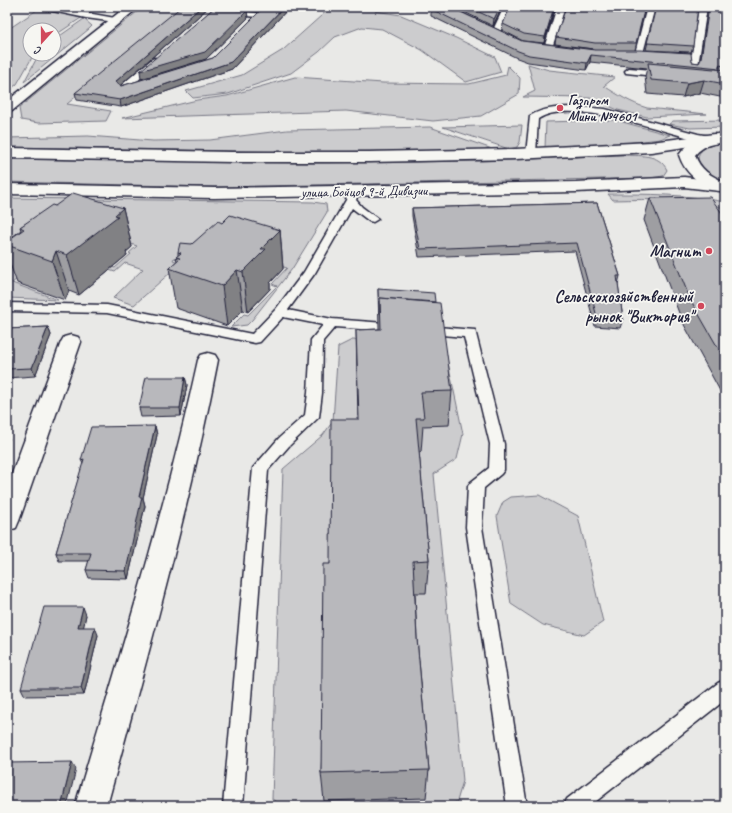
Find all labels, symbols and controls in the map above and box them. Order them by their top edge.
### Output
north arrow [22,22,62,62]
text: С [32,43,43,59]
place label: Газпром Мини №4601 [568,92,638,125]
marker: Газпром Мини №4601 [555,103,565,113]
street label: улица Бойцов 9-й Дивизии [300,182,428,201]
place label: Магнит [650,241,702,262]
marker: Магнит [704,246,714,256]
place label: Сельскохозяйственный рынок "Виктория" [554,286,697,327]
marker: Сельскохозяйственный рынок "Виктория" [696,301,706,311]

